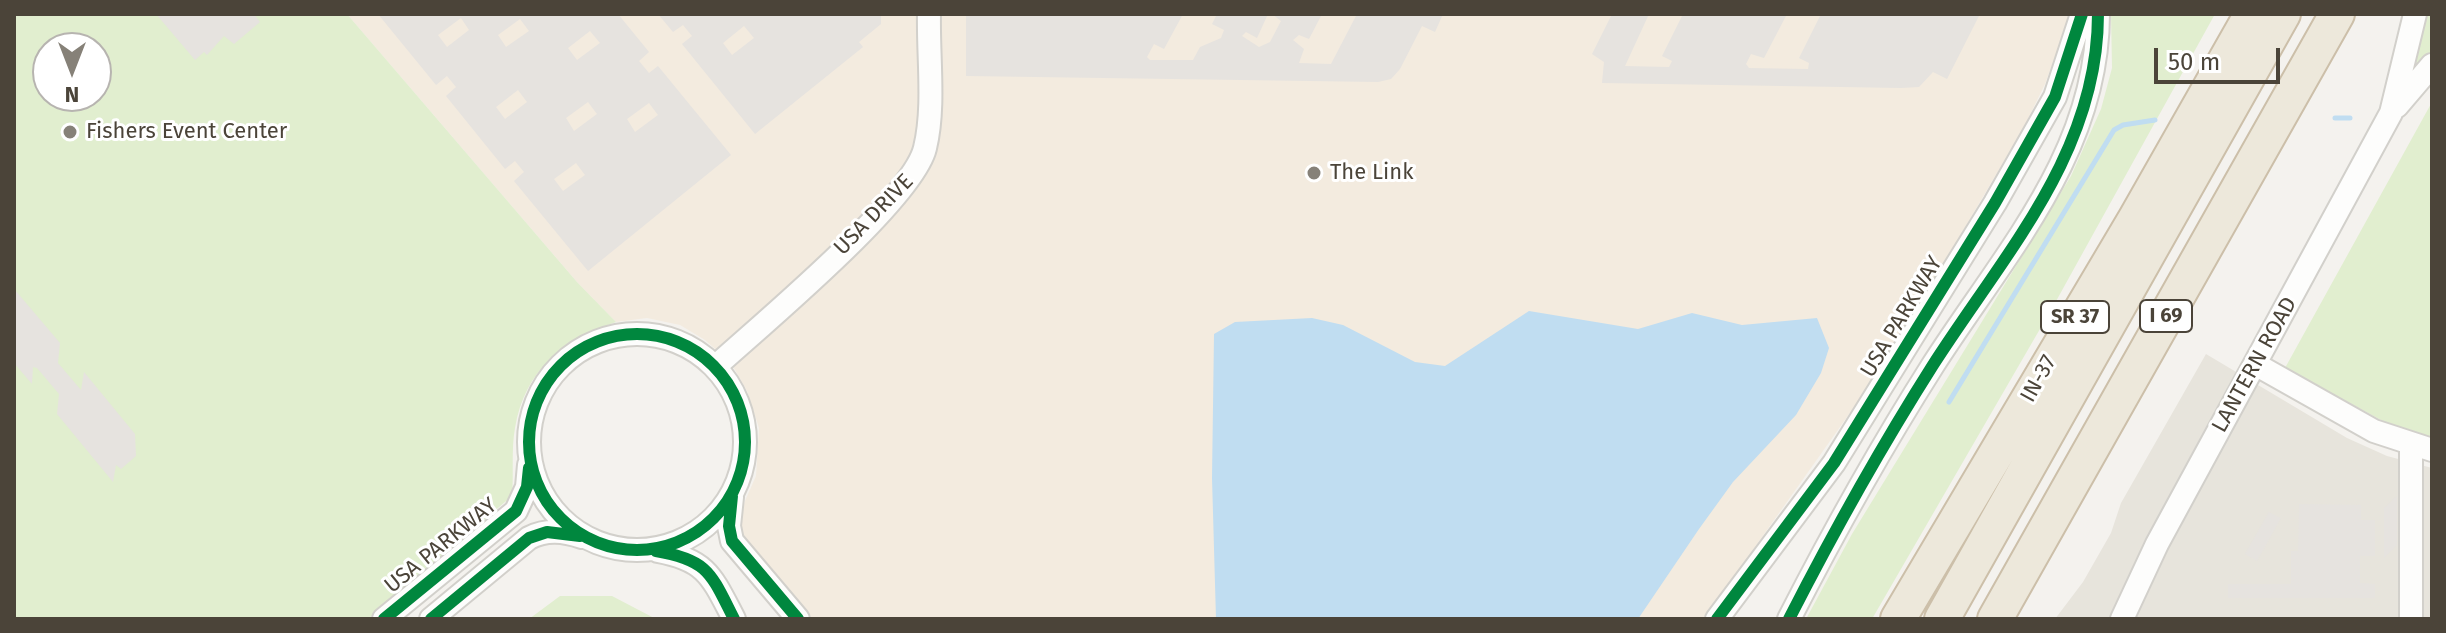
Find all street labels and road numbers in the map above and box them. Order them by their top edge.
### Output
street label: USA DRIVE [829,169,919,261]
street label: USA PARKWAY [1855,252,1949,382]
street label: LANTERN ROAD [2207,293,2303,437]
road number: I 69 [2140,300,2192,332]
road number: SR 37 [2041,301,2109,333]
street label: IN-37 [2015,351,2063,407]
street label: USA PARKWAY [380,493,502,599]

